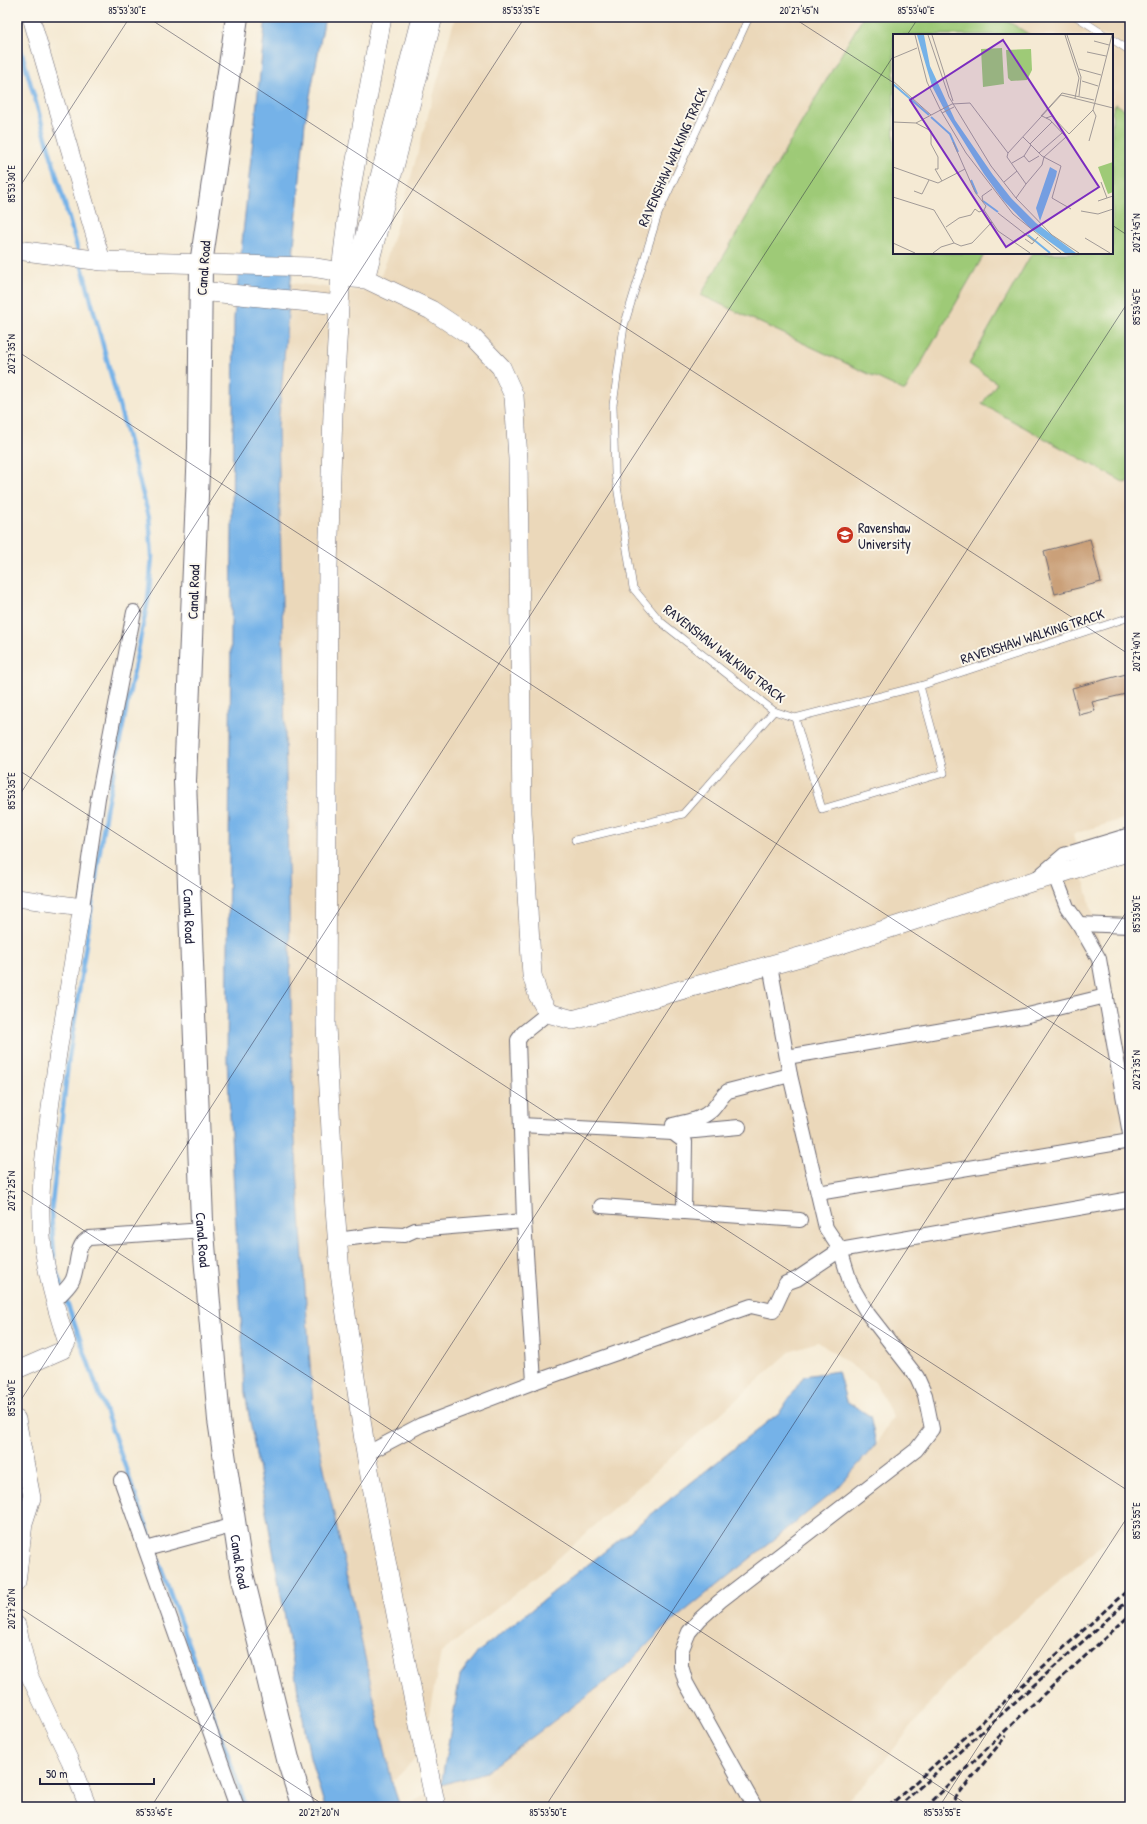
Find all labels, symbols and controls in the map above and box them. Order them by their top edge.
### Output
text: 85°53'30"E [108,4,146,17]
text: 85°53'35"E [502,4,540,17]
text: 20°27'45"N [779,4,819,17]
text: 85°53'40"E [898,4,935,17]
inset map [893,34,1113,254]
street label: RAVENSHAW WALKING TRACK [633,84,711,229]
text: 85°53'30"E [5,165,18,203]
text: 20°27'45"N [1130,213,1143,253]
street label: Canal Road [192,239,214,296]
text: 85°53'45"E [1130,288,1143,325]
text: 20°27'35"N [5,334,18,374]
place label: Ravenshaw University [858,518,911,554]
school or university icon: Ravenshaw University [835,525,855,545]
street label: Canal Road [183,564,203,620]
street label: RAVENSHAW WALKING TRACK [660,599,790,707]
street label: RAVENSHAW WALKING TRACK [958,604,1107,668]
text: 20°27'40"N [1130,632,1143,672]
text: 85°53'35"E [5,772,18,810]
street label: Canal Road [180,888,201,944]
text: 85°53'50"E [1130,895,1143,933]
text: 20°27'35"N [1130,1050,1143,1090]
text: 20°27'25"N [5,1171,18,1211]
street label: Canal Road [192,1212,215,1268]
text: 85°53'40"E [5,1379,18,1416]
text: 85°53'55"E [1130,1502,1143,1540]
street label: Canal Road [227,1533,255,1591]
text: 20°27'20"N [5,1589,18,1629]
scale bar [40,1760,154,1786]
text: 50 m [46,1765,67,1782]
text: 85°53'45"E [136,1806,173,1819]
text: 20°27'20"N [299,1806,339,1819]
text: 85°53'50"E [529,1806,567,1819]
text: 85°53'55"E [923,1806,961,1819]

